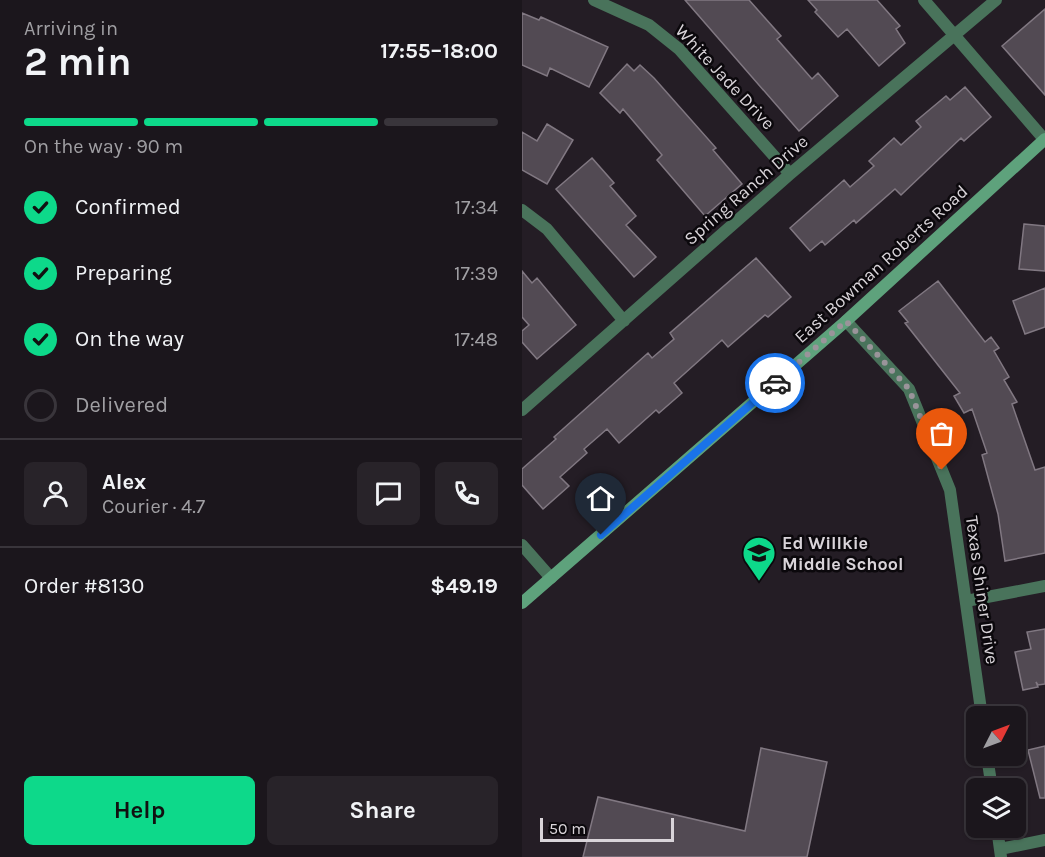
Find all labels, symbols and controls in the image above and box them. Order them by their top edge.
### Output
text: Arriving in [24,17,118,40]
street label: White Jade Drive [671,20,779,134]
text: 17:55–18:00 [380,38,498,64]
text: 2 min [24,39,132,85]
street label: Spring Ranch Drive [680,130,812,250]
text: On the way · 90 m [24,135,183,158]
street label: East Bowman Roberts Road [790,180,972,348]
icon: check [24,191,57,224]
text: Confirmed [75,194,181,220]
text: 17:34 [454,196,498,219]
icon: check [24,257,57,290]
text: Preparing [75,260,172,286]
text: 17:39 [454,262,498,285]
icon: check [24,323,57,356]
text: On the way [75,326,184,352]
text: 17:48 [454,328,498,351]
courier [745,353,805,413]
icon: car [759,367,792,400]
text: Delivered [75,392,168,418]
pin [916,408,967,470]
icon: bag [925,417,958,450]
button: person [24,462,87,525]
button: chat [357,462,420,525]
button: phone [435,462,498,525]
text: Alex [102,469,146,495]
pin [575,473,626,535]
icon: home [584,482,617,515]
text: Courier · 4.7 [102,495,205,518]
street label: Texas Shiner Drive [961,514,1003,666]
place label: Ed Willkie Middle School [782,532,903,575]
school or university icon: Ed Willkie Middle School [741,535,777,582]
text: Order #8130 [24,573,144,599]
text: $49.19 [430,573,498,599]
north arrow [966,706,1026,766]
map controls [966,706,1026,838]
button: Help [24,776,255,845]
button: Share [267,776,498,845]
button: layers [966,778,1026,838]
scale bar [540,815,674,842]
text: 50 m [549,819,586,838]

